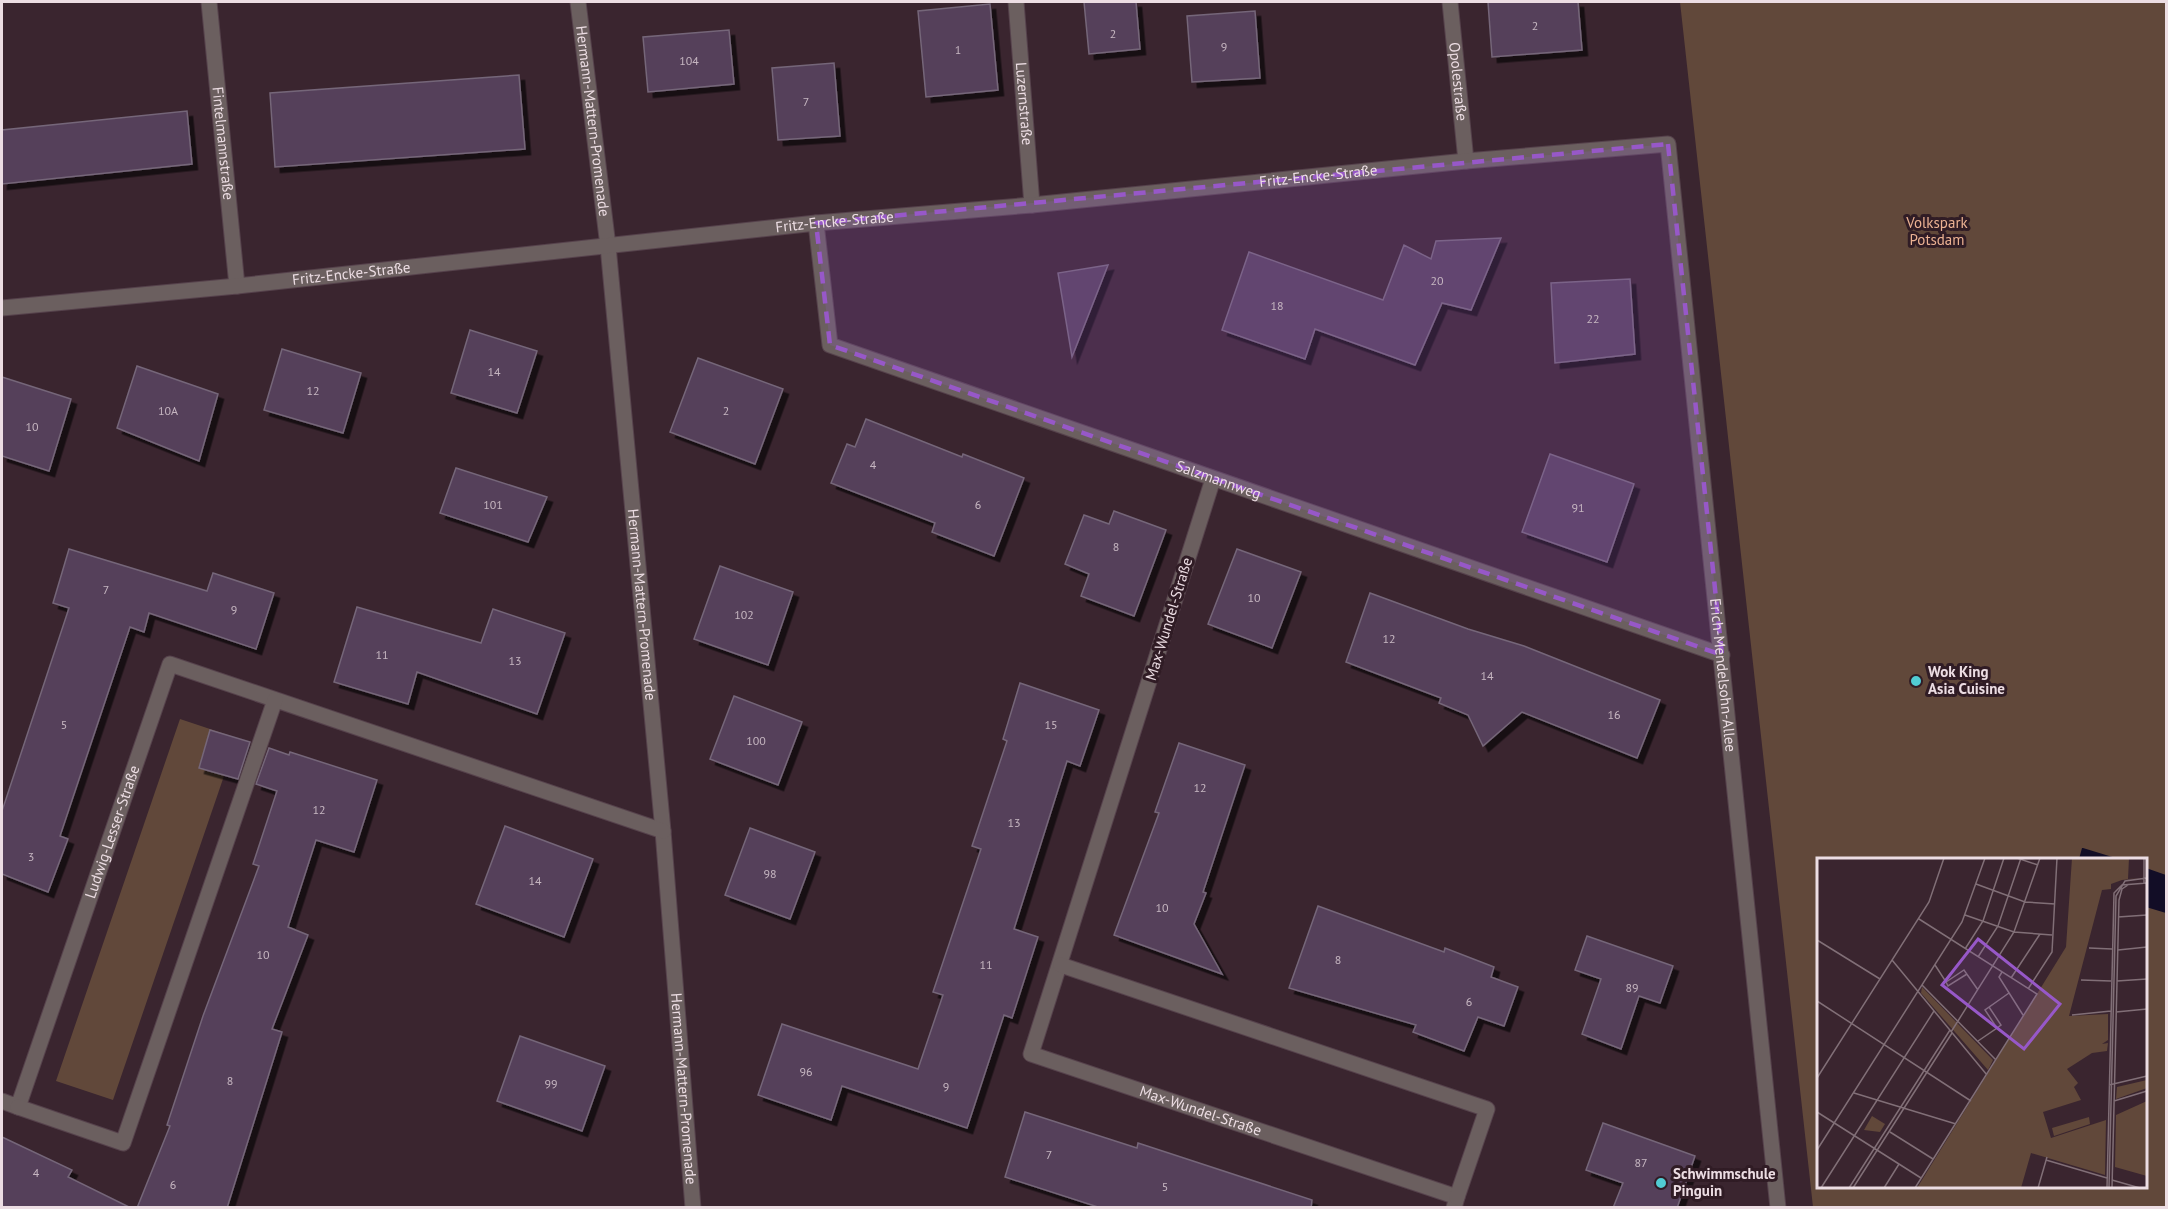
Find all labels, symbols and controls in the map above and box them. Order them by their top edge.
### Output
house number: 2 [1532,18,1538,33]
street label: Hermann-Mattern-Promenade [572,24,614,218]
house number: 2 [1110,26,1116,41]
house number: 9 [1221,39,1227,54]
street label: Opolestraße [1445,41,1472,122]
house number: 1 [955,42,961,57]
house number: 104 [679,53,699,68]
street label: Luzernstraße [1012,61,1037,146]
street label: Fintelmannstraße [208,86,238,201]
house number: 7 [803,94,809,109]
street label: Fritz-Encke-Straße [1258,160,1378,191]
street label: Fritz-Encke-Straße [774,207,894,236]
park label: Volkspark Potsdam [1905,213,1969,249]
street label: Fritz-Encke-Straße [291,257,411,289]
house number: 20 [1430,273,1444,288]
house number: 18 [1270,298,1284,313]
house number: 22 [1586,311,1600,326]
house number: 14 [487,364,501,379]
house number: 12 [306,383,320,398]
house number: 10A [158,403,178,418]
house number: 2 [723,403,729,418]
house number: 10 [25,419,39,434]
street label: Salzmannweg [1173,456,1264,503]
house number: 4 [870,457,877,472]
house number: 101 [483,497,503,512]
house number: 6 [975,497,981,512]
house number: 91 [1571,500,1585,515]
street label: Hermann-Mattern-Promenade [624,508,661,701]
house number: 8 [1113,539,1119,554]
street label: Max-Wundel-Straße [1141,555,1196,683]
house number: 7 [103,582,109,597]
house number: 10 [1247,590,1261,605]
street label: Erich-Mendelsohn-Allee [1706,597,1741,753]
house number: 9 [231,602,237,617]
house number: 102 [734,607,754,622]
house number: 12 [1382,631,1396,646]
house number: 11 [375,647,389,662]
house number: 13 [508,653,522,668]
place label: Wok King Asia Cuisine [1928,662,2005,698]
house number: 14 [1480,668,1494,683]
marker: Wok King Asia Cuisine [1909,674,1923,688]
house number: 16 [1607,707,1621,722]
house number: 5 [61,717,67,732]
house number: 15 [1044,717,1058,732]
house number: 100 [746,733,766,748]
street label: Ludwig-Lesser-Straße [80,763,144,901]
house number: 12 [1193,780,1207,795]
house number: 12 [312,802,326,817]
house number: 13 [1007,815,1021,830]
house number: 3 [28,849,34,864]
inset map [1817,858,2147,1188]
house number: 98 [763,866,777,881]
house number: 14 [528,873,542,888]
house number: 10 [1155,900,1169,915]
house number: 10 [256,947,270,962]
house number: 8 [1335,952,1341,967]
house number: 11 [979,957,993,972]
house number: 89 [1625,980,1639,995]
street label: Hermann-Mattern-Promenade [667,992,701,1185]
house number: 6 [1466,994,1472,1009]
house number: 96 [799,1064,813,1079]
house number: 8 [227,1073,233,1088]
house number: 99 [544,1076,558,1091]
house number: 9 [943,1079,949,1094]
street label: Max-Wundel-Straße [1137,1081,1264,1140]
house number: 7 [1046,1147,1052,1162]
house number: 87 [1634,1155,1648,1170]
place label: Schwimmschule Pinguin [1673,1164,1776,1200]
house number: 4 [33,1165,40,1180]
marker: Schwimmschule Pinguin [1654,1176,1668,1190]
house number: 6 [170,1177,176,1192]
house number: 5 [1162,1179,1168,1194]

